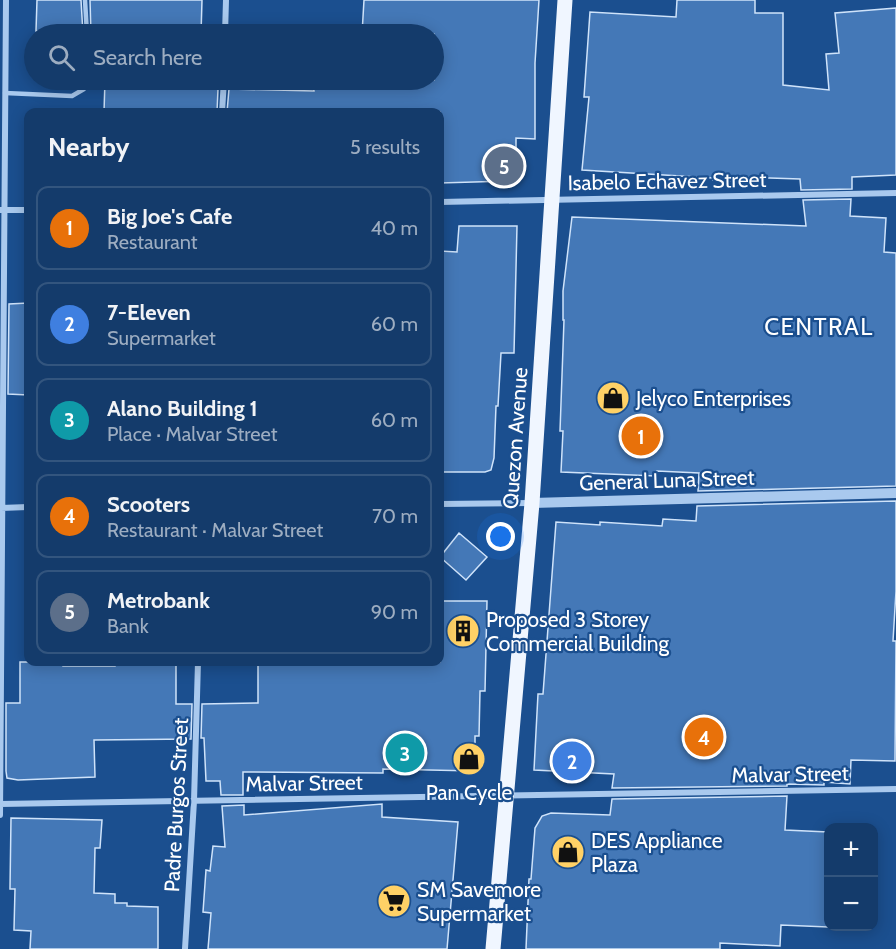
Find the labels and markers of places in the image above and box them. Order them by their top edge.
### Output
pin: 5 [484,144,524,188]
shop icon: Jelyco Enterprises [595,380,631,416]
place label: Jelyco Enterprises [635,386,791,411]
pin: 1 [622,414,660,458]
place label: Proposed 3 Storey Commercial Building [486,607,669,656]
building icon: Proposed 3 Storey Commercial Building [445,613,481,649]
pin: 4 [684,714,724,760]
pin: 3 [386,730,424,776]
pin: 2 [552,738,592,783]
shop icon: Pan Cycle [451,741,487,777]
place label: Pan Cycle [426,780,513,805]
place label: DES Appliance Plaza [591,828,723,877]
shop icon: DES Appliance Plaza [550,834,586,870]
place label: SM Savemore Supermarket [417,877,541,926]
supermarket icon: SM Savemore Supermarket [376,883,412,919]

